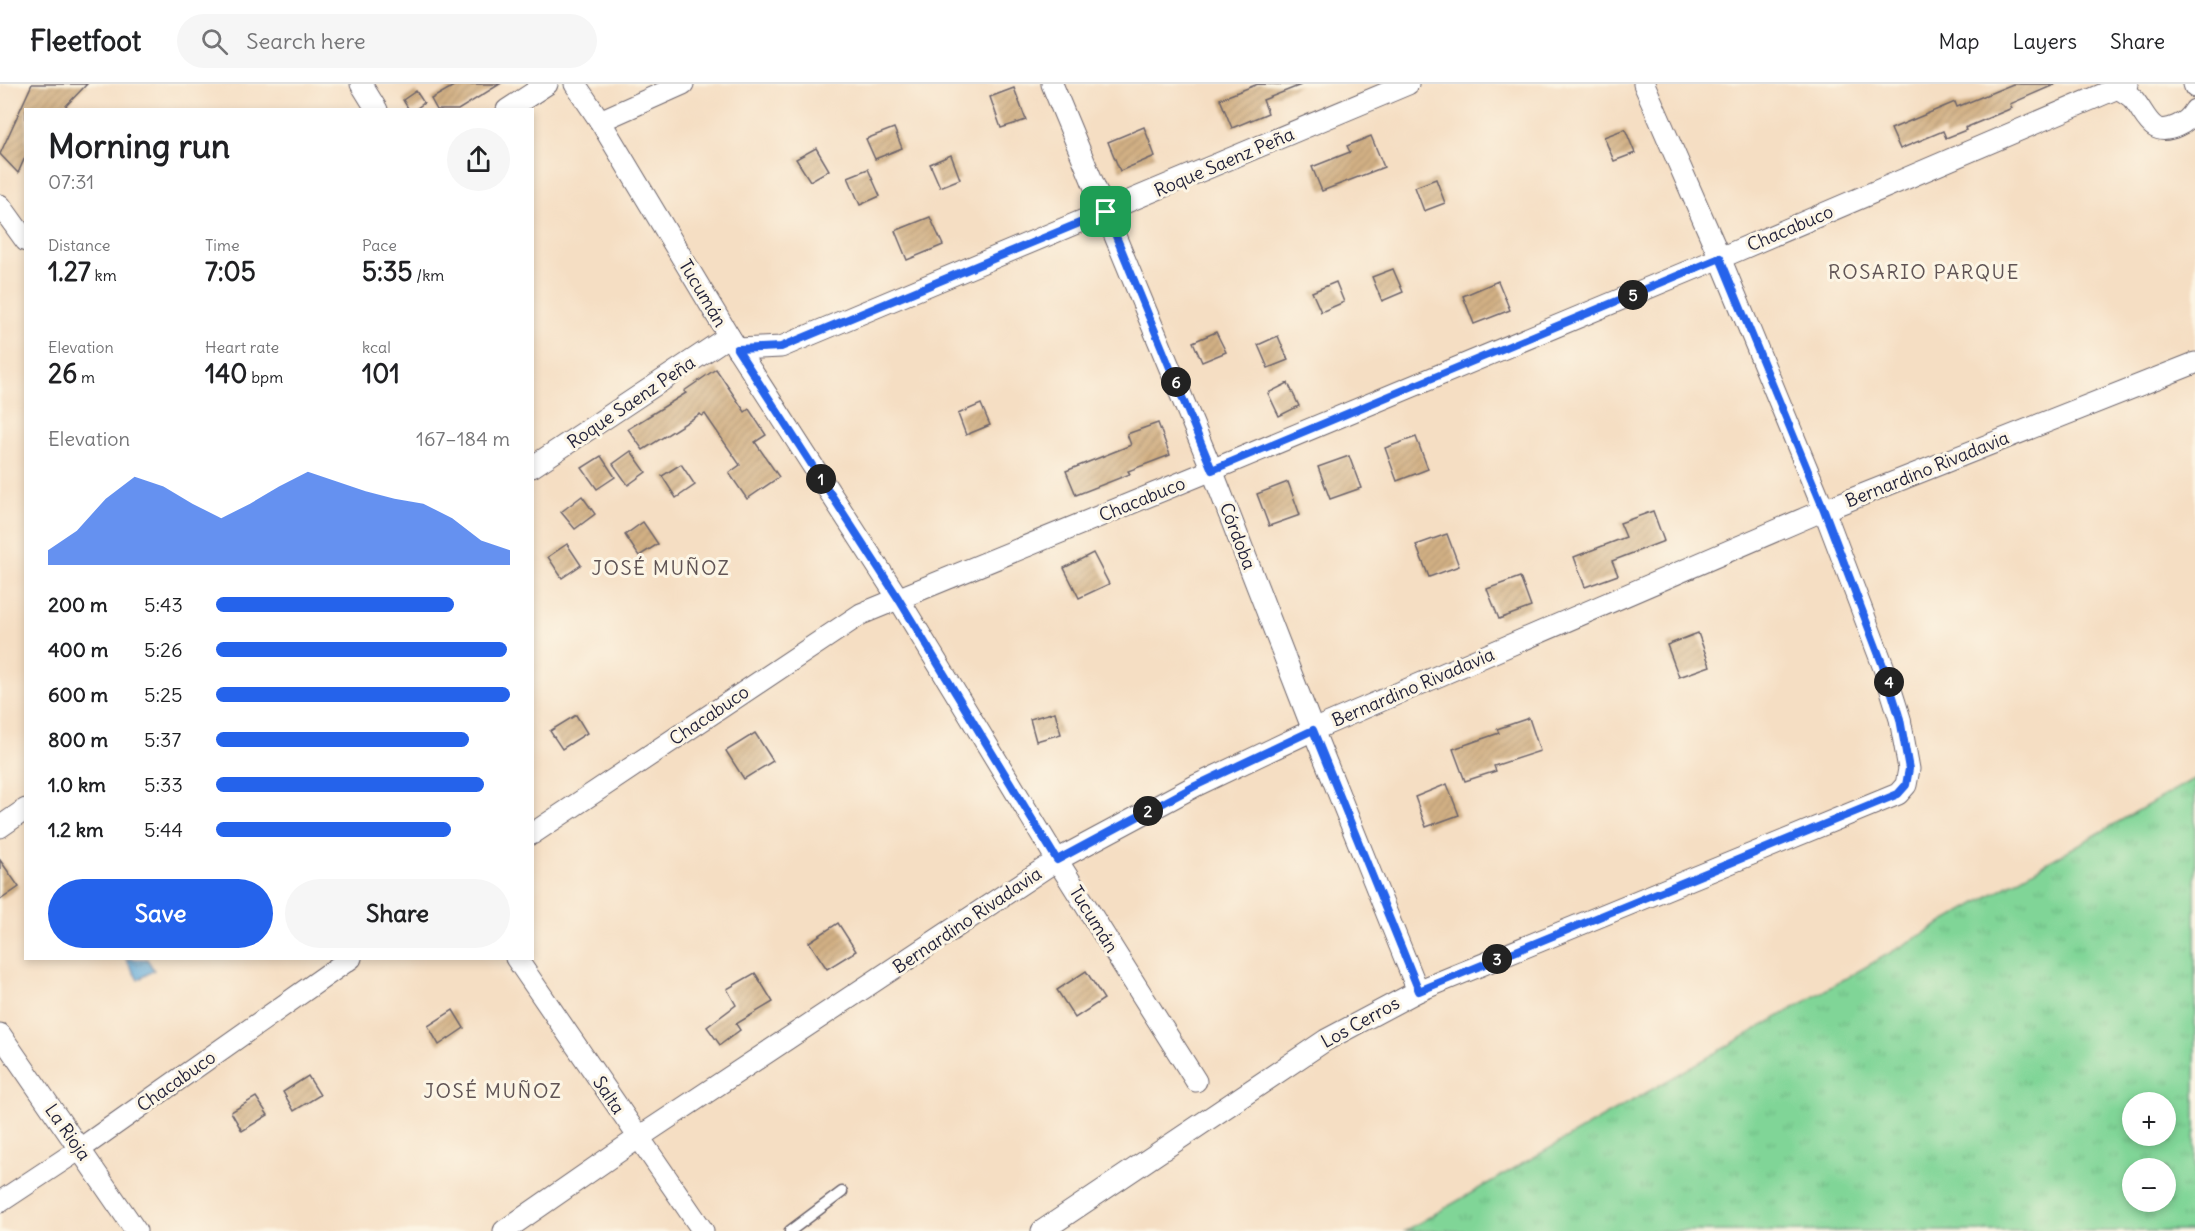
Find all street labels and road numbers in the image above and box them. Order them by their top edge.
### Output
street label: Roque Saenz Peña [1151,122,1297,202]
street label: Chacabuco [1744,200,1836,256]
street label: Tucumán [674,255,732,331]
street label: Roque Saenz Peña [563,351,699,453]
street label: Bernardino Rivadavia [1842,426,2012,512]
street label: Chacabuco [1095,471,1189,527]
street label: Córdoba [1215,499,1261,573]
street label: Bernardino Rivadavia [1328,642,1498,732]
street label: Chacabuco [665,680,753,750]
street label: Bernardino Rivadavia [888,862,1046,978]
street label: Tucumán [1064,881,1124,957]
street label: Los Cerros [1317,991,1403,1053]
street label: Chacabuco [132,1045,220,1117]
street label: Salta [588,1072,630,1118]
street label: La Rioja [40,1099,96,1165]

